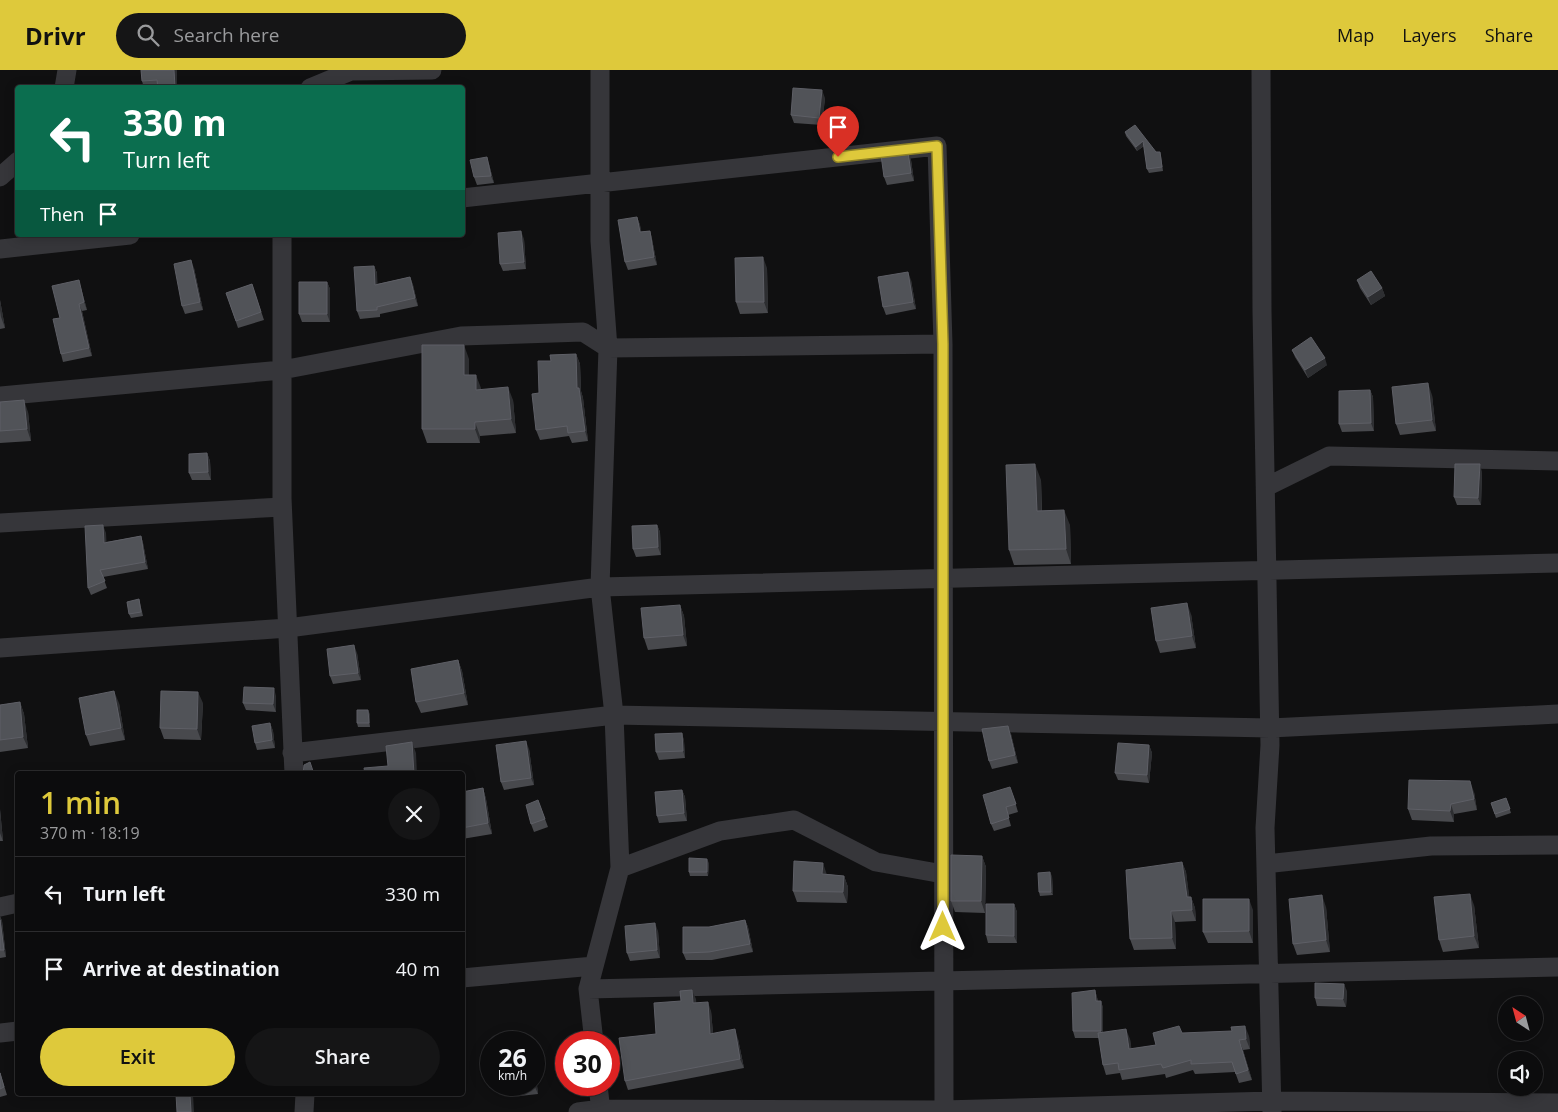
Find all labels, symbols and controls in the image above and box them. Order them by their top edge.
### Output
search box [116,13,466,58]
text: Drivr [25,19,86,52]
icon: search [134,21,162,49]
text: Search here [174,22,279,48]
text: Map [1337,23,1374,47]
text: Layers [1402,23,1457,47]
text: Share [1485,23,1533,47]
text: 330 m [123,99,227,146]
icon: left [40,105,105,170]
pin [817,106,859,157]
icon: arrive [824,113,852,141]
text: Turn left [123,144,210,174]
icon: arrive [94,200,122,228]
text: Then [40,201,84,227]
text: 1 min [40,782,121,823]
button: close [388,788,440,840]
text: 370 m · 18:19 [40,822,140,844]
icon: left [40,880,68,908]
text: Turn left [83,881,165,907]
text: 330 m [385,881,440,907]
position arrow [916,900,968,952]
icon: arrive [40,955,68,983]
text: Arrive at destination [83,956,280,982]
text: 40 m [396,956,440,982]
north arrow [1498,996,1542,1041]
map controls [1498,996,1543,1096]
button: Exit [40,1028,235,1086]
button: Share [245,1028,440,1086]
speed limit sign: 30 [555,1031,620,1096]
text: 26 [498,1040,527,1074]
button: sound [1498,1051,1543,1096]
text: km/h [498,1067,527,1084]

